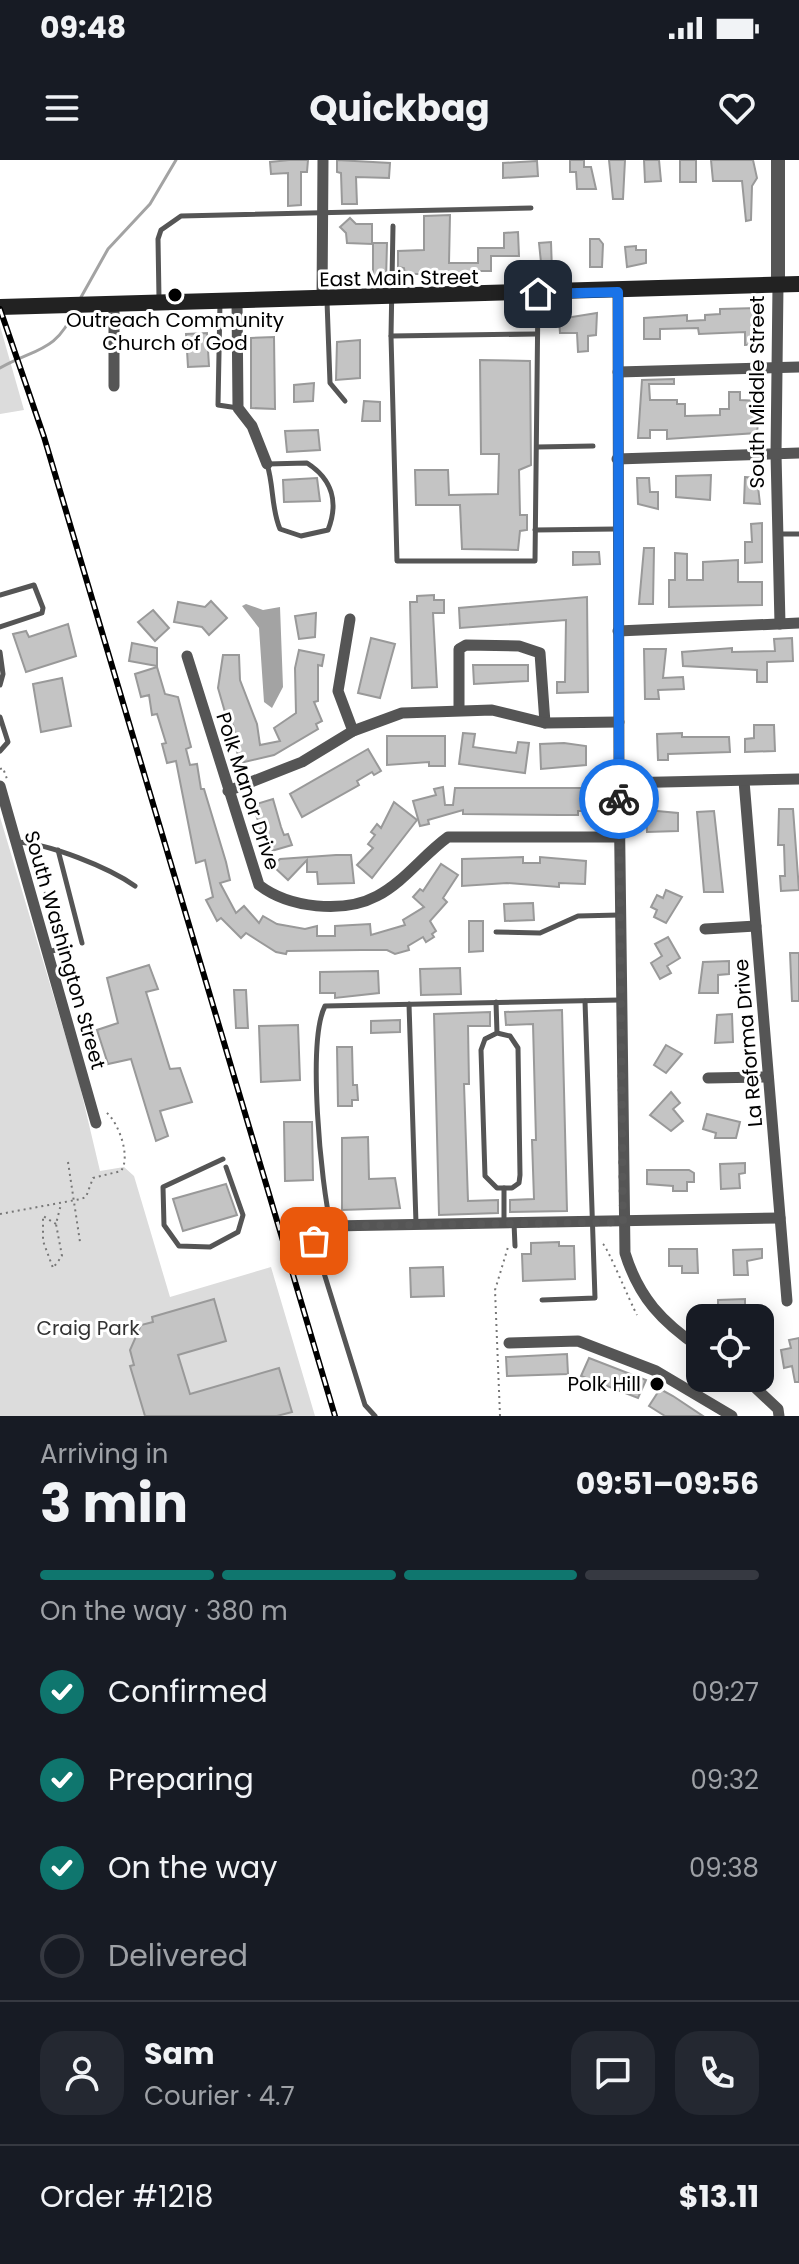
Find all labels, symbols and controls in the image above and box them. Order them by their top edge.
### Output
text: 09:48 [40,6,126,49]
text: Quickbag [309,83,490,134]
icon: menu [40,86,84,130]
icon: heart [715,86,759,130]
pin [504,260,572,328]
street label: East Main Street [319,263,479,293]
icon: home [516,272,560,316]
marker: Outreach Community Church of God [166,286,184,304]
street label: South Middle Street [743,295,771,489]
place label: Outreach Community Church of God [66,306,284,357]
street label: Polk Manor Drive [209,709,287,873]
courier [579,759,659,839]
icon: bike [597,777,641,821]
street label: South Washington Street [17,827,113,1073]
street label: La Reforma Drive [727,958,769,1128]
pin [280,1207,348,1275]
icon: bag [292,1219,336,1263]
map controls [686,1304,774,1392]
button: locate [686,1304,774,1392]
park label: Craig Park [36,1314,140,1342]
place label: Polk Hill [567,1370,641,1398]
marker: Polk Hill [648,1375,666,1393]
text: Arriving in [40,1436,169,1472]
text: 09:51–09:56 [576,1462,759,1505]
text: 3 min [40,1467,188,1540]
text: On the way · 380 m [40,1593,288,1629]
icon: check [40,1670,84,1714]
text: Confirmed [108,1670,268,1713]
text: 09:27 [692,1674,759,1710]
icon: check [40,1758,84,1802]
text: Preparing [108,1758,254,1801]
text: 09:32 [690,1762,759,1798]
icon: check [40,1846,84,1890]
text: On the way [108,1846,277,1889]
text: 09:38 [689,1850,759,1886]
text: Delivered [108,1934,248,1977]
button: person [40,2031,124,2115]
button: chat [571,2031,655,2115]
button: phone [675,2031,759,2115]
text: Sam [144,2032,215,2075]
text: Courier · 4.7 [144,2078,295,2114]
text: Order #1218 [40,2175,213,2218]
text: $13.11 [679,2175,759,2218]

